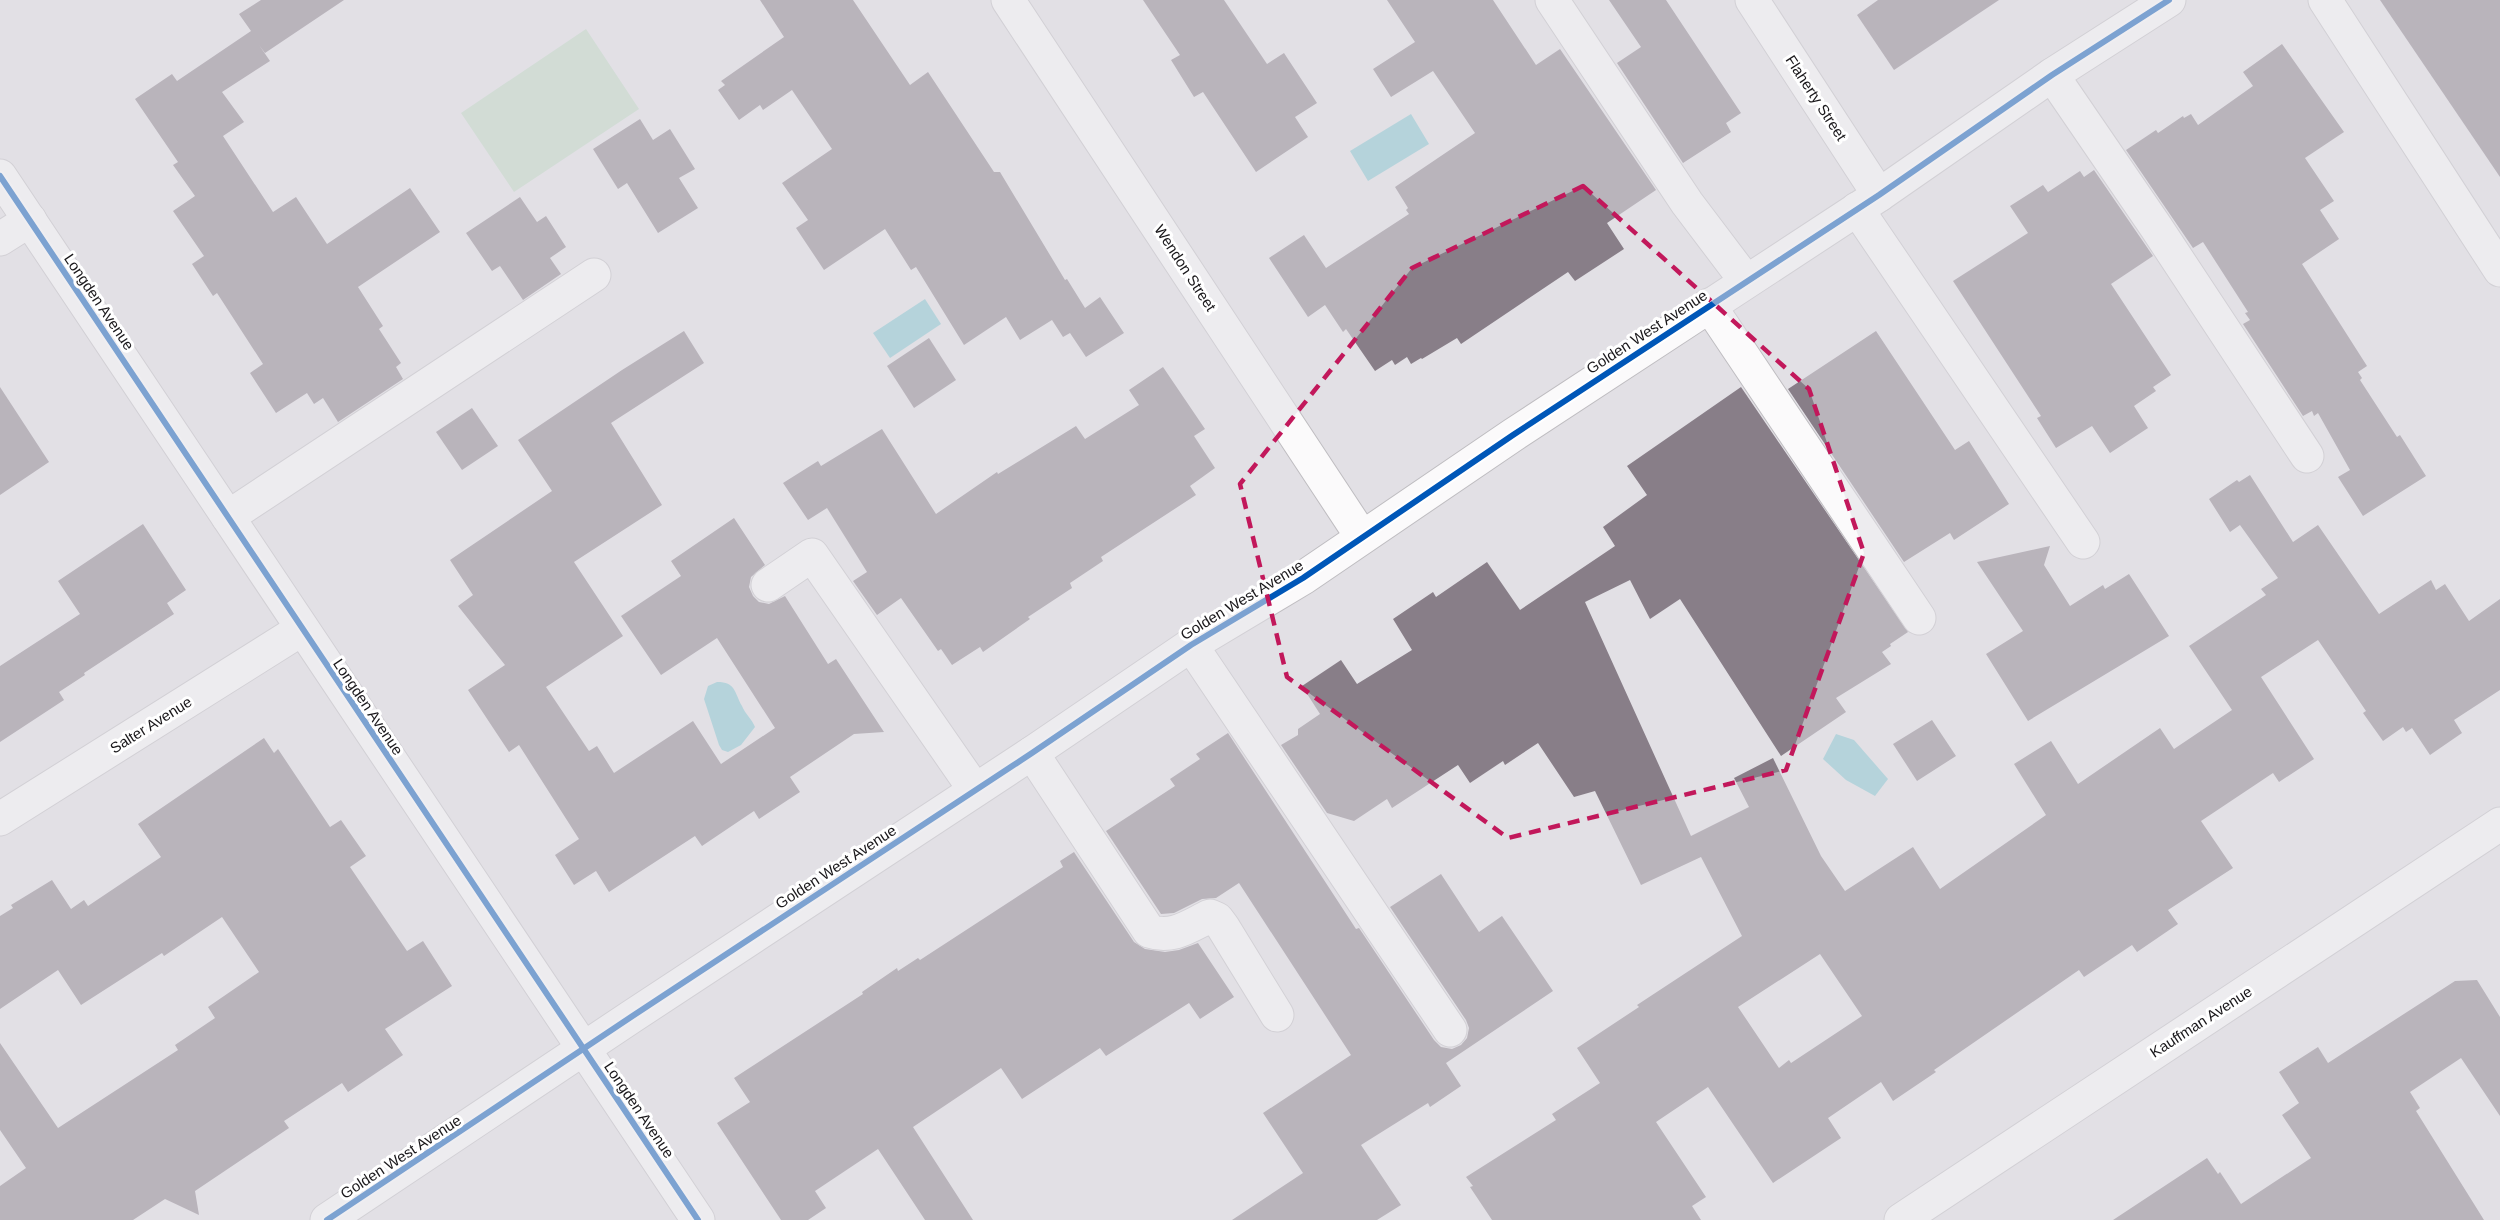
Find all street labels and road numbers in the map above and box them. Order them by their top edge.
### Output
street label: Flaherty Street [1783,52,1851,144]
street label: Wendon Street [1151,221,1220,315]
street label: Longden Avenue [61,250,138,353]
street label: Golden West Avenue [1583,286,1710,377]
street label: Golden West Avenue [1177,556,1306,643]
street label: Longden Avenue [330,655,407,758]
street label: Salter Avenue [107,693,195,756]
street label: Golden West Avenue [772,821,899,912]
street label: Kauffman Avenue [2147,982,2255,1061]
street label: Longden Avenue [601,1058,678,1161]
street label: Golden West Avenue [337,1111,464,1202]

